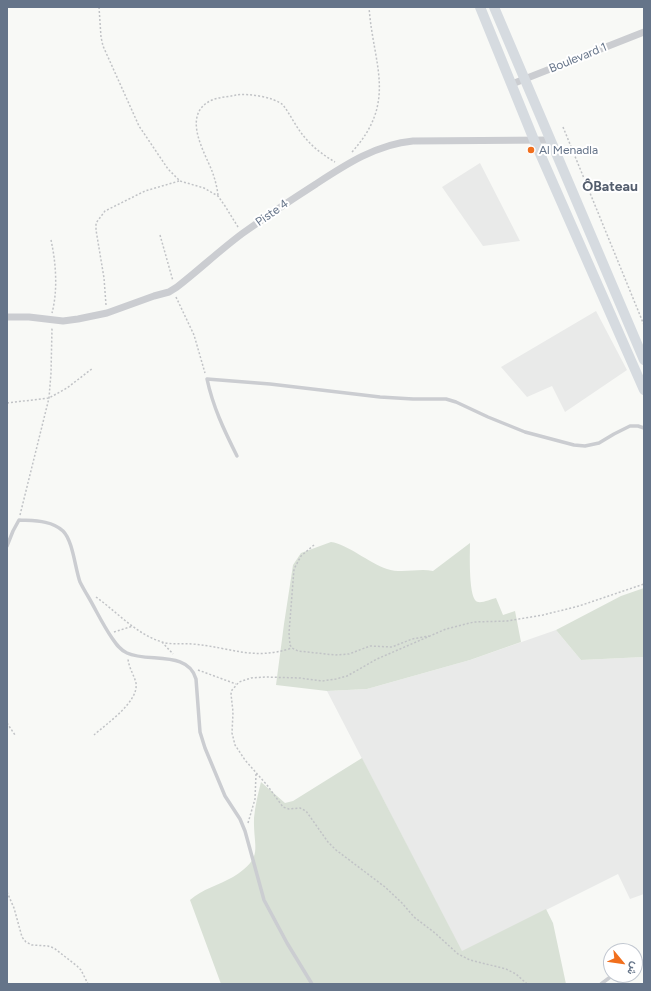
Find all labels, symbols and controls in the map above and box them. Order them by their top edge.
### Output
street label: Boulevard 1 [547,40,609,76]
place label: Al Menadla [539,143,598,157]
marker: Al Menadla [526,145,536,155]
district label: ÔBateau [582,179,638,195]
street label: Piste 4 [253,197,291,229]
north arrow [603,943,643,983]
text: ش [624,960,642,978]

